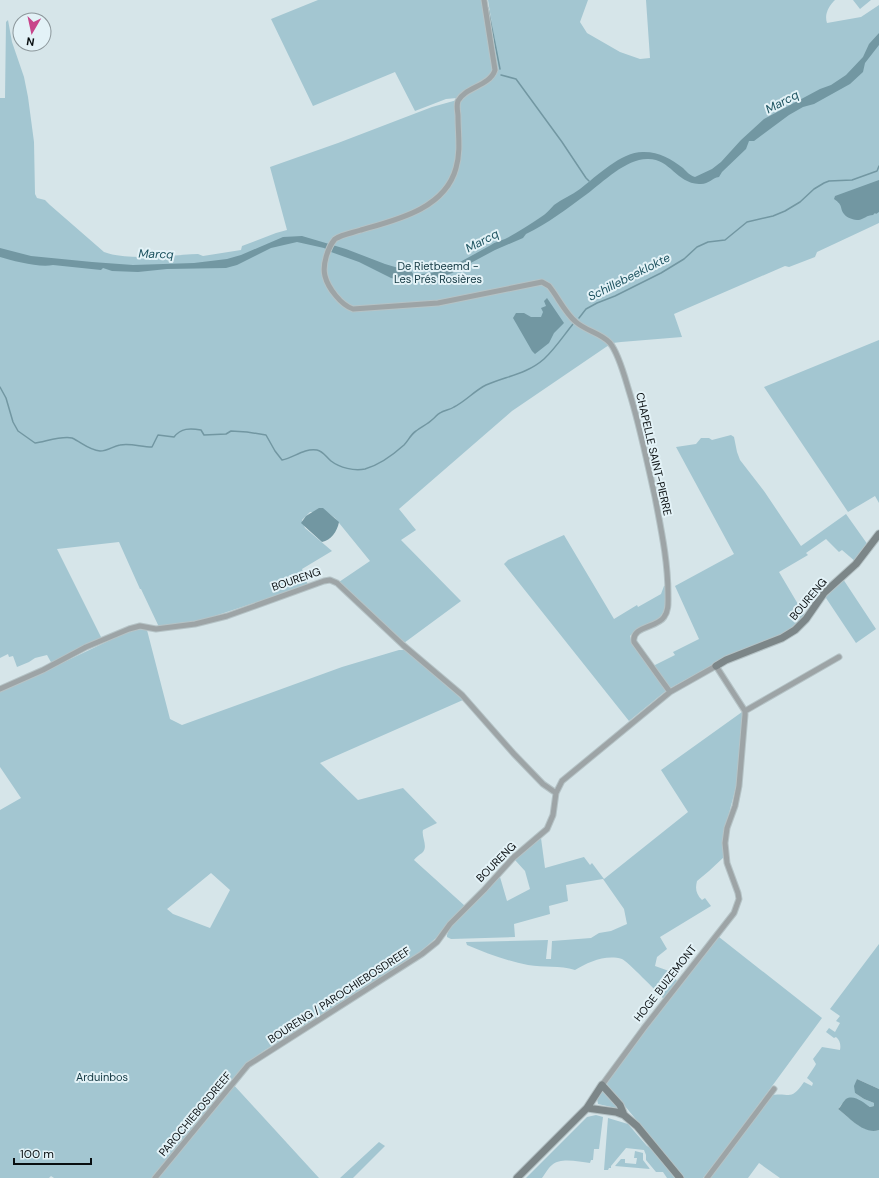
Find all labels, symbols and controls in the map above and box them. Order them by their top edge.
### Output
north arrow [12,12,52,52]
text: N [25,34,35,49]
water label: Marcq [763,86,802,117]
water label: Marcq [463,225,502,256]
water label: Marcq [138,245,174,263]
water label: Schillebeeklokte [585,249,673,305]
park label: De Rietbeemd - Les Prés Rosières [394,259,482,286]
street label: CHAPELLE SAINT-PIERRE [633,391,675,517]
street label: BOURENG [270,564,322,594]
street label: BOURENG [786,575,830,623]
street label: BOURENG [473,839,519,885]
street label: HOGE BUIZEMONT [631,942,699,1024]
street label: BOURENG / PAROCHIEBOSDREEF [265,944,413,1046]
street label: PAROCHIEBOSDREEF [156,1069,234,1159]
park label: Arduinbos [76,1070,128,1084]
scale bar [14,1140,91,1166]
text: 100 m [20,1146,54,1162]

